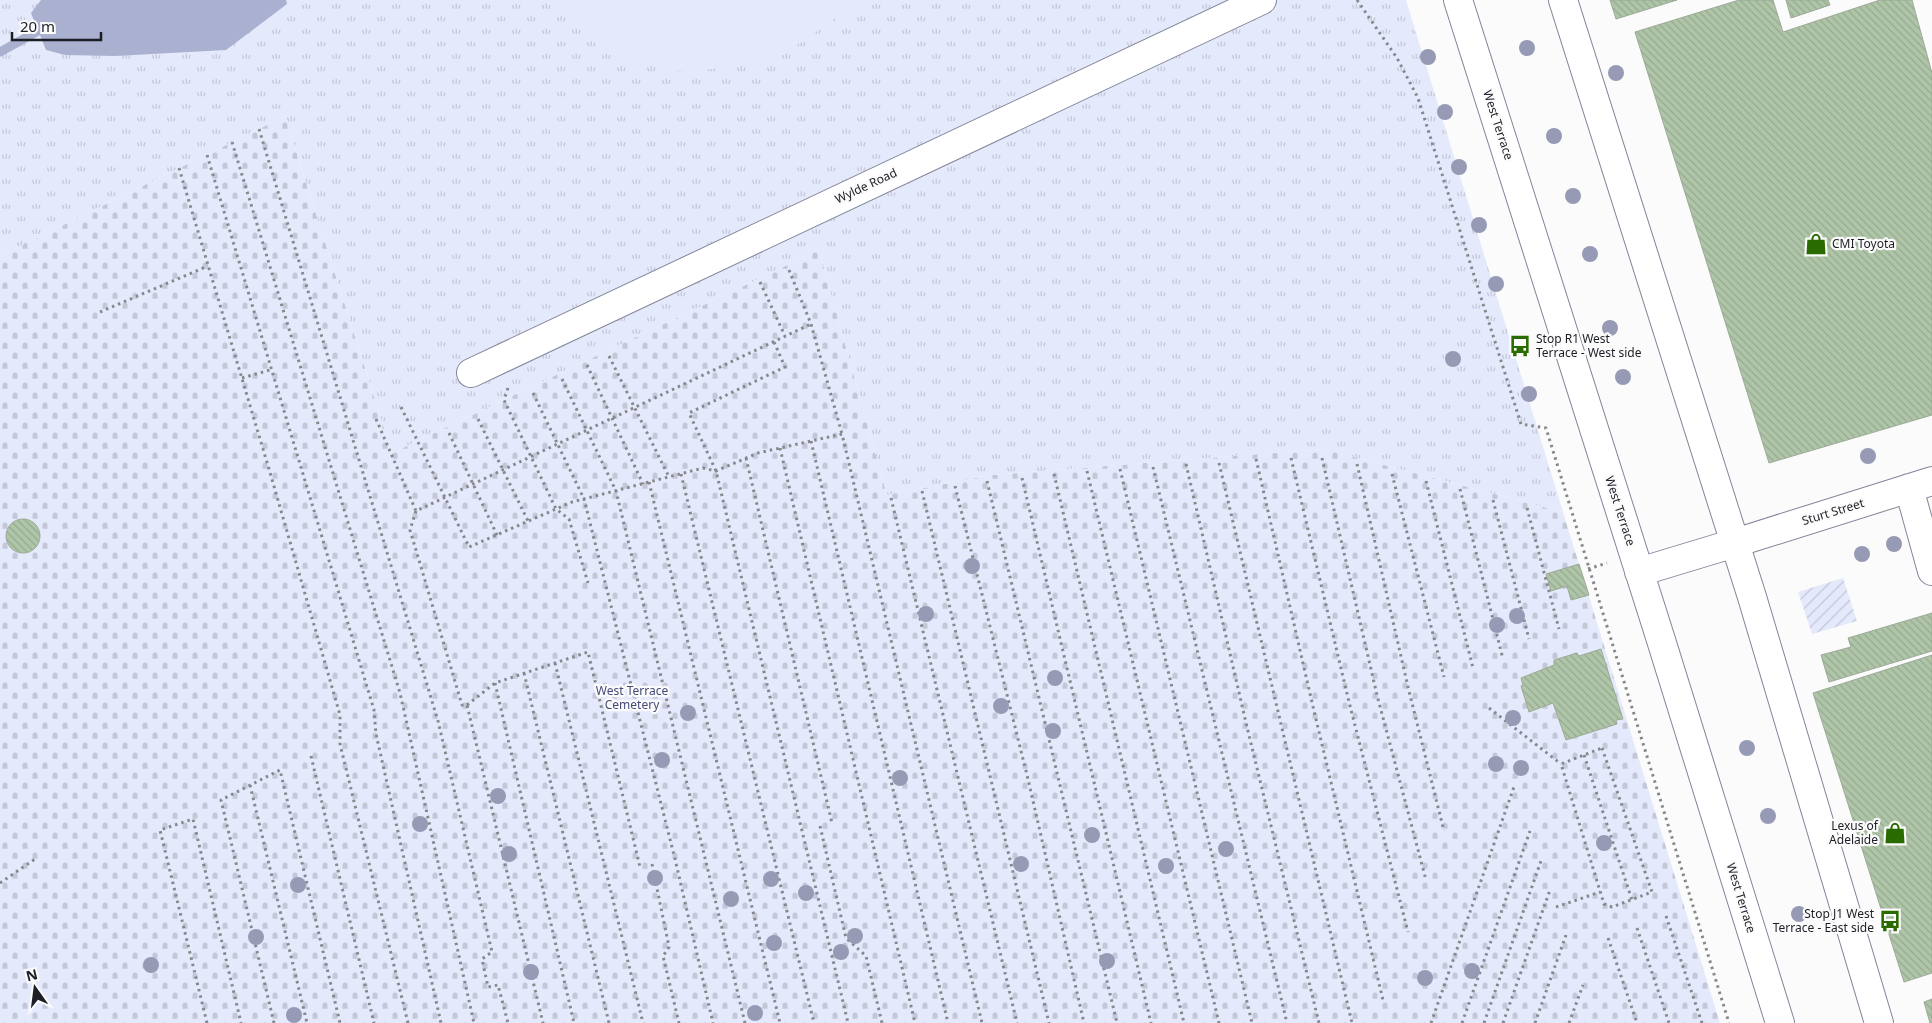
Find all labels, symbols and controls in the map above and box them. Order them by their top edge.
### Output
scale bar [12,10,101,42]
text: 20 m [20,16,55,36]
street label: West Terrace [1479,88,1518,162]
street label: Wylde Road [832,164,900,207]
shop icon: CMI Toyota [1803,231,1829,257]
place label: CMI Toyota [1832,235,1895,252]
place label: Stop R1 West Terrace - West side [1536,330,1642,361]
bus stop icon: Stop R1 West Terrace - West side [1507,333,1533,359]
street label: West Terrace [1601,474,1640,548]
street label: Sturt Street [1800,494,1867,529]
park label: West Terrace Cemetery [596,682,668,713]
place label: Lexus of Adelaide [1829,817,1879,848]
shop icon: Lexus of Adelaide [1882,820,1908,846]
street label: West Terrace [1723,861,1760,935]
place label: Stop J1 West Terrace - East side [1773,905,1875,936]
bus stop icon: Stop J1 West Terrace - East side [1877,908,1903,934]
north arrow [10,963,60,1013]
text: N [24,964,40,985]

